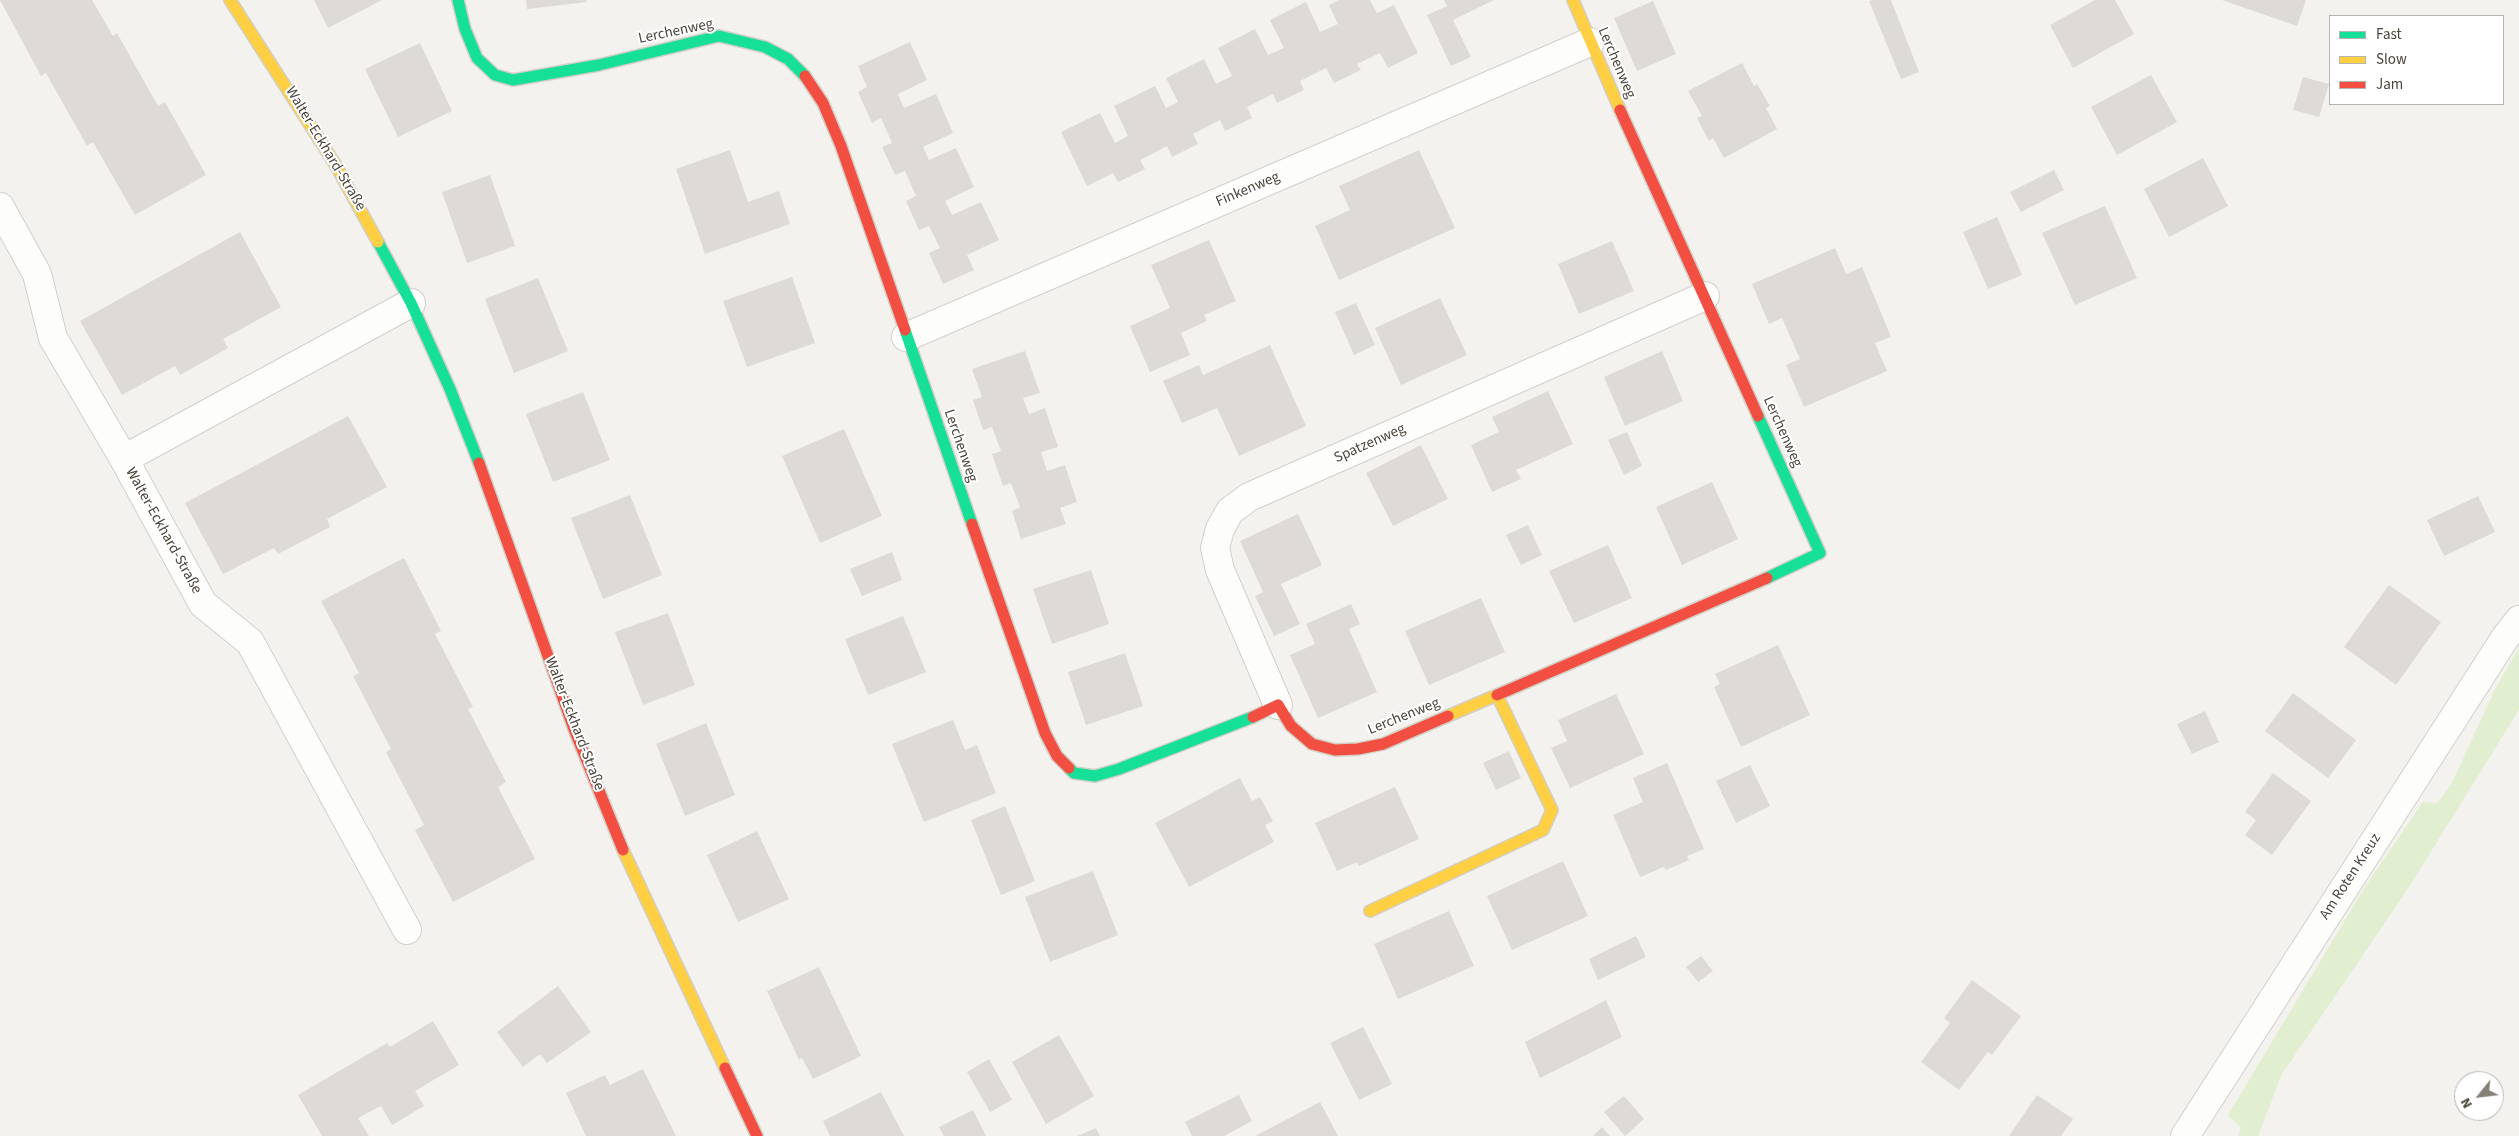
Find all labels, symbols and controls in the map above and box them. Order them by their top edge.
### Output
street label: Lerchenweg [637,15,715,49]
legend [2329,15,2504,105]
text: Fast [2376,24,2402,45]
street label: Lerchenweg [1593,25,1639,101]
text: Slow [2376,49,2407,70]
text: Jam [2376,74,2403,95]
street label: Walter-Eckhard-Straße [281,84,369,214]
street label: Finkenweg [1213,168,1283,212]
street label: Lerchenweg [1758,394,1806,470]
street label: Lerchenweg [939,407,981,485]
street label: Spatzenweg [1332,420,1408,468]
street label: Walter-Eckhard-Straße [121,465,205,597]
street label: Walter-Eckhard-Straße [540,655,608,793]
street label: Lerchenweg [1365,694,1443,740]
street label: Am Roten Kreuz [2316,831,2386,923]
north arrow [2454,1071,2504,1121]
text: N [2456,1094,2478,1112]

